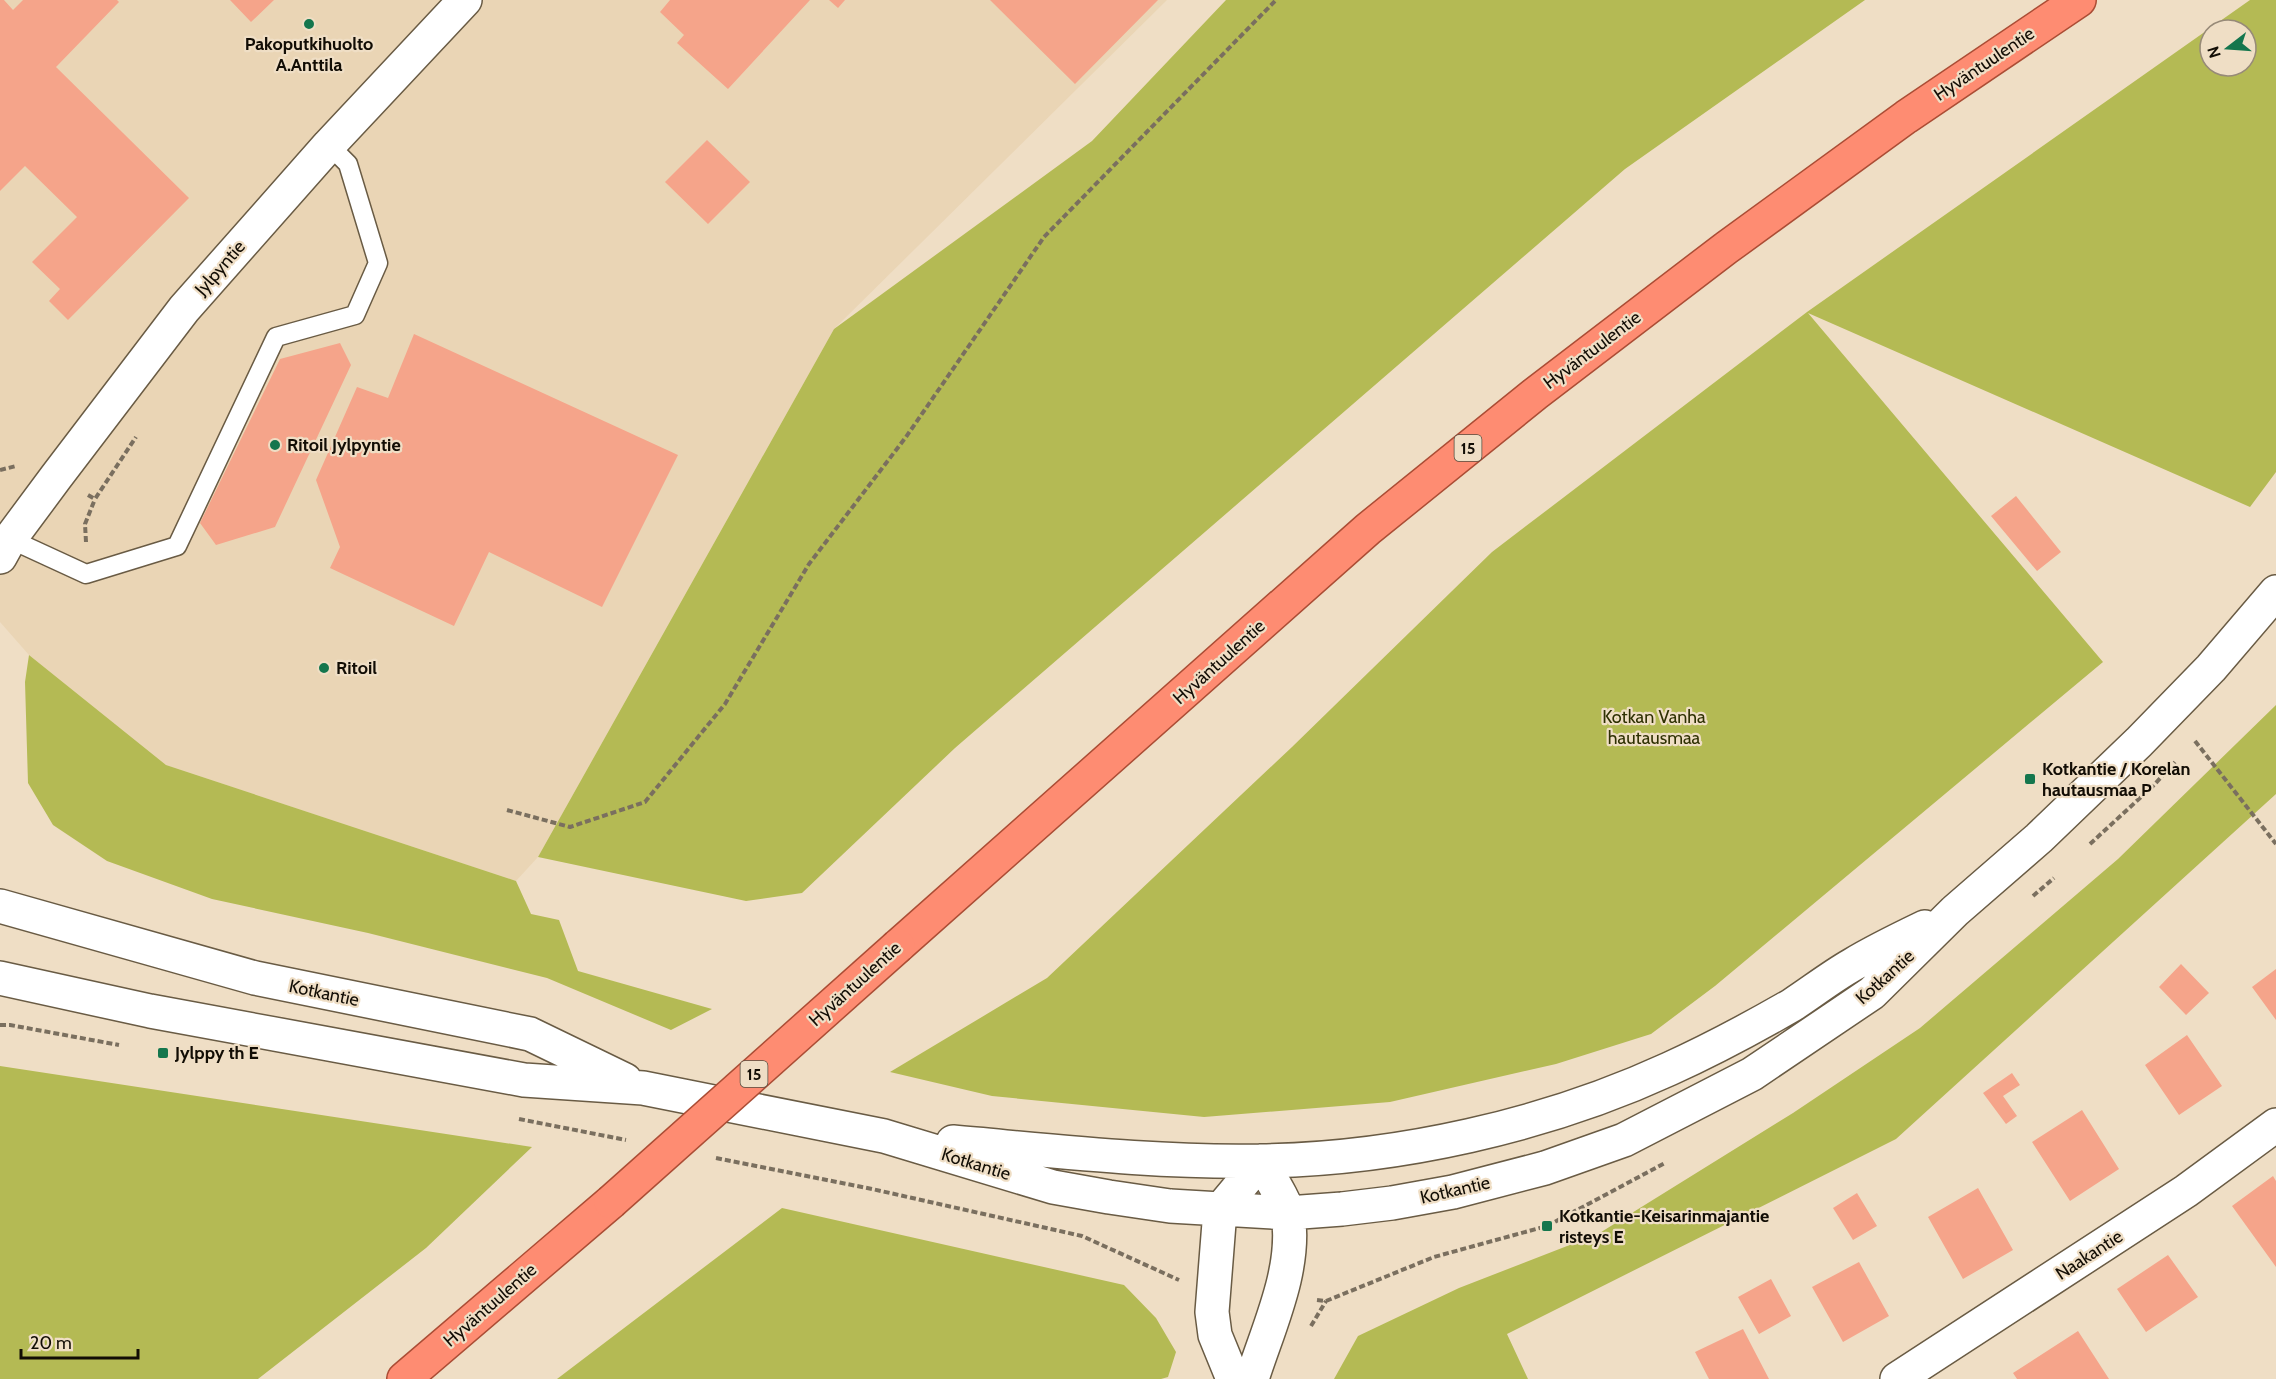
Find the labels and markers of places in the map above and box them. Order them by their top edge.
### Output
marker: Pakoputkihuolto A.Anttila [302,17,316,31]
place label: Pakoputkihuolto A.Anttila [245,33,373,76]
place label: Ritoil Jylpyntie [287,434,401,456]
marker: Ritoil Jylpyntie [268,438,282,452]
place label: Ritoil [336,657,377,679]
marker: Ritoil [317,661,331,675]
place label: Kotkantie / Korelan hautausmaa P [2042,758,2190,801]
marker: Kotkantie / Korelan hautausmaa P [2023,772,2037,786]
place label: Jylppy th E [174,1042,259,1064]
marker: Jylppy th E [156,1046,170,1060]
place label: Kotkantie-Keisarinmajantie risteys E [1559,1205,1769,1248]
marker: Kotkantie-Keisarinmajantie risteys E [1540,1219,1554,1233]

